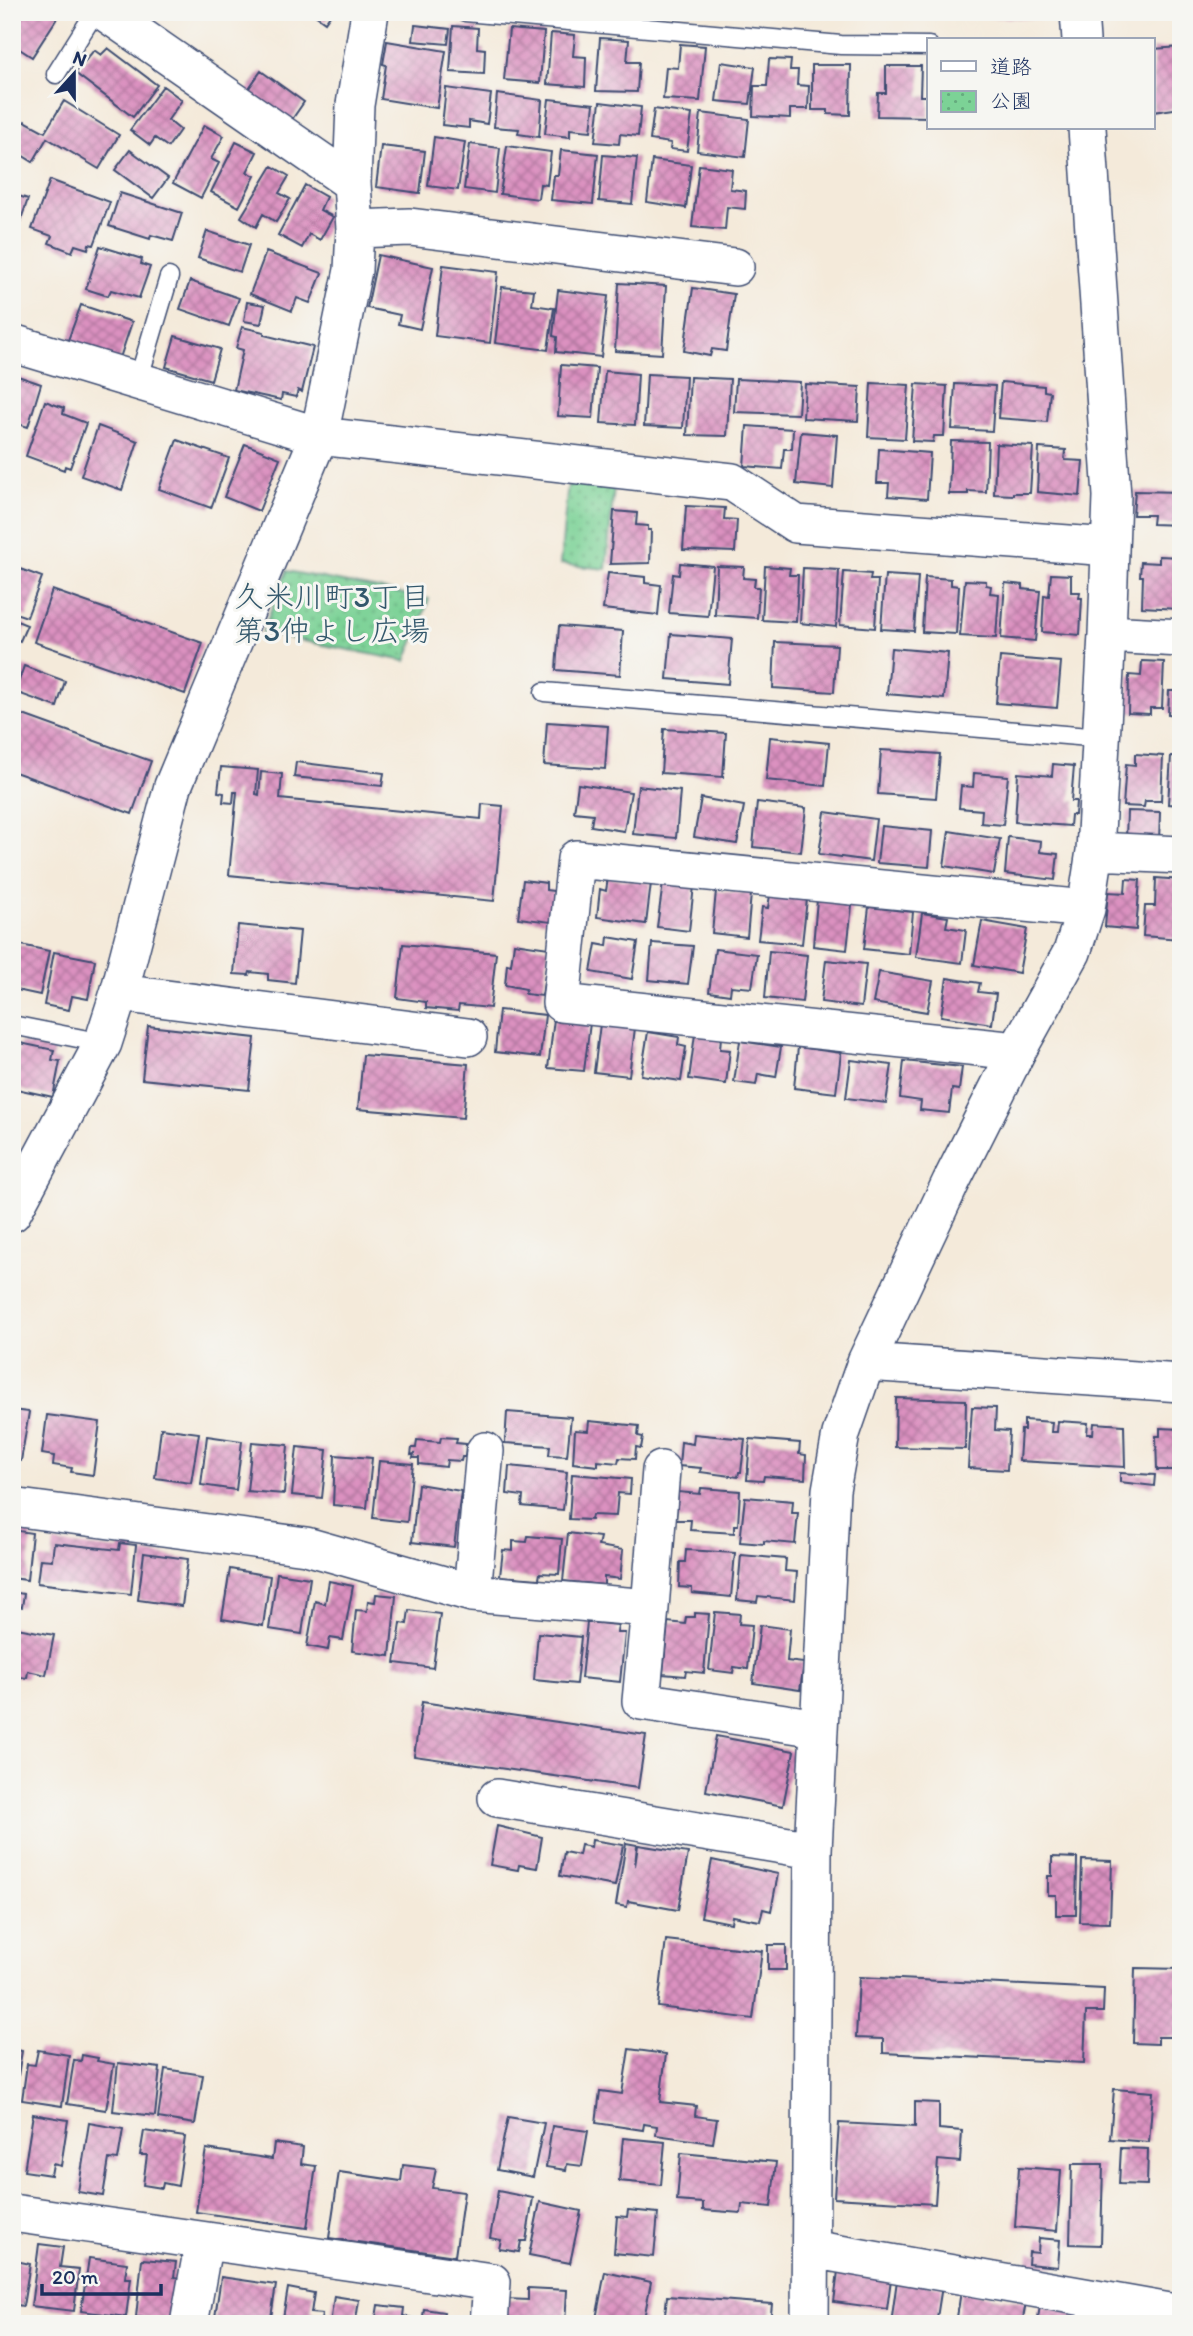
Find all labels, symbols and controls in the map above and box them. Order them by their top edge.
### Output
north arrow [38,38,108,108]
legend [927,38,1154,130]
text: N [70,46,90,72]
text: 道路 [990,54,1032,79]
text: 公園 [990,88,1032,113]
park label: 久米川町3丁目 第3仲よし広場 [234,578,430,649]
scale bar [42,2252,161,2296]
text: 20 m [52,2264,99,2289]

